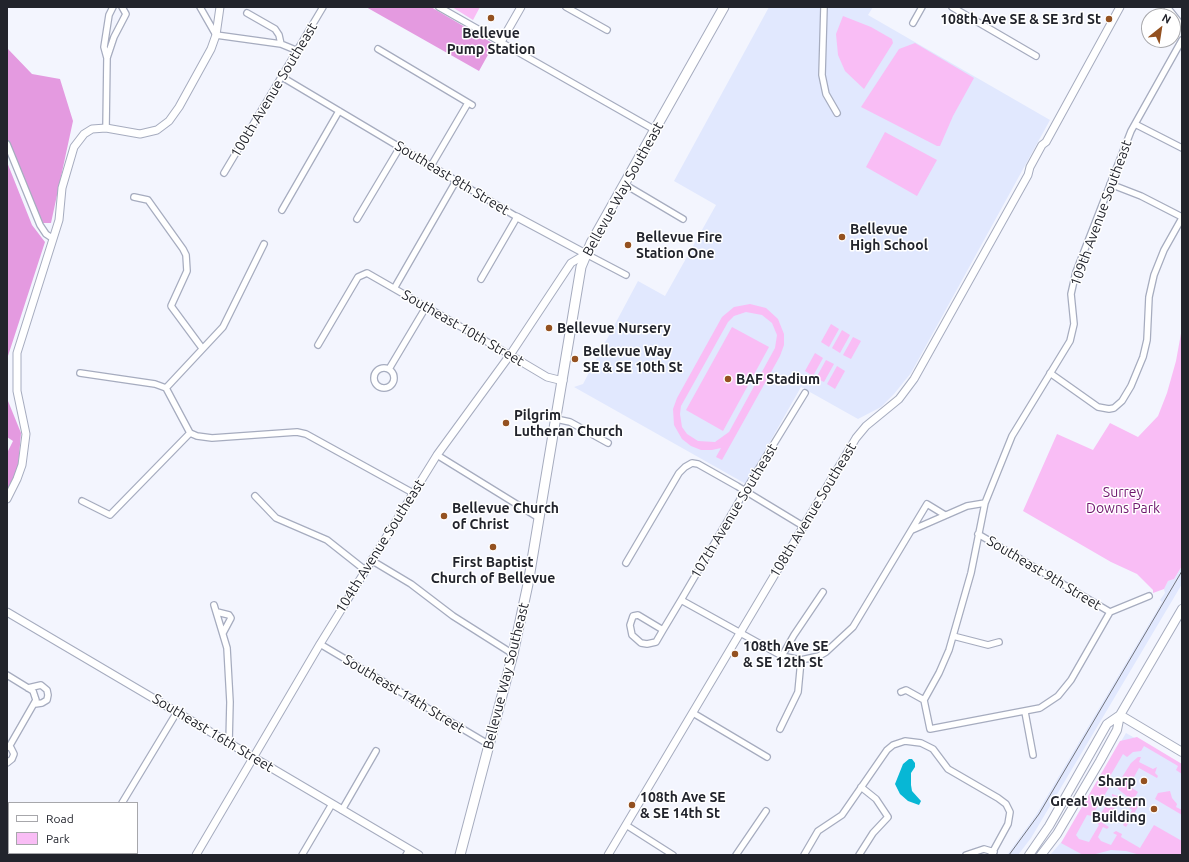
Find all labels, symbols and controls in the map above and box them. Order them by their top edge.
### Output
north arrow [1141,8,1181,48]
place label: 108th Ave SE & SE 3rd St [940,11,1101,27]
text: N [1160,11,1173,26]
marker: Bellevue Pump Station [486,13,496,23]
marker: 108th Ave SE & SE 3rd St [1104,14,1114,24]
street label: 100th Avenue Southeast [227,20,321,160]
place label: Bellevue Pump Station [447,25,535,58]
street label: Bellevue Way Southeast [579,119,667,259]
street label: Southeast 8th Street [392,137,512,219]
street label: 109th Avenue Southeast [1067,138,1135,288]
place label: Bellevue High School [850,221,928,254]
place label: Bellevue Fire Station One [636,229,722,262]
marker: Bellevue High School [837,232,847,242]
marker: Bellevue Fire Station One [623,240,633,250]
street label: Southeast 10th Street [399,286,527,370]
place label: Bellevue Nursery [557,320,671,336]
marker: Bellevue Nursery [544,323,554,333]
place label: Bellevue Way SE & SE 10th St [583,343,683,376]
marker: Bellevue Way SE & SE 10th St [570,354,580,364]
place label: BAF Stadium [736,371,820,387]
marker: BAF Stadium [723,374,733,384]
place label: Pilgrim Lutheran Church [514,407,623,440]
marker: Pilgrim Lutheran Church [501,418,511,428]
street label: 108th Avenue Southeast [766,440,860,580]
street label: 107th Avenue Southeast [687,441,781,581]
street label: 104th Avenue Southeast [332,476,428,616]
park label: Surrey Downs Park [1086,484,1160,516]
place label: Bellevue Church of Christ [452,500,559,532]
marker: Bellevue Church of Christ [439,511,449,521]
street label: Southeast 9th Street [984,532,1104,614]
marker: First Baptist Church of Bellevue [488,542,498,552]
place label: First Baptist Church of Bellevue [431,554,555,586]
street label: Bellevue Way Southeast [480,601,532,751]
place label: 108th Ave SE & SE 12th St [743,638,829,670]
marker: 108th Ave SE & SE 12th St [730,649,740,659]
street label: Southeast 14th Street [340,651,468,737]
street label: Southeast 16th Street [149,690,277,776]
place label: Sharp [1098,773,1136,789]
marker: Sharp [1139,776,1149,786]
place label: 108th Ave SE & SE 14th St [640,789,726,822]
place label: Great Western Building [1050,793,1146,826]
marker: 108th Ave SE & SE 14th St [627,800,637,810]
legend [8,802,138,854]
marker: Great Western Building [1149,804,1159,814]
text: Road [46,812,74,825]
text: Park [46,832,70,845]

